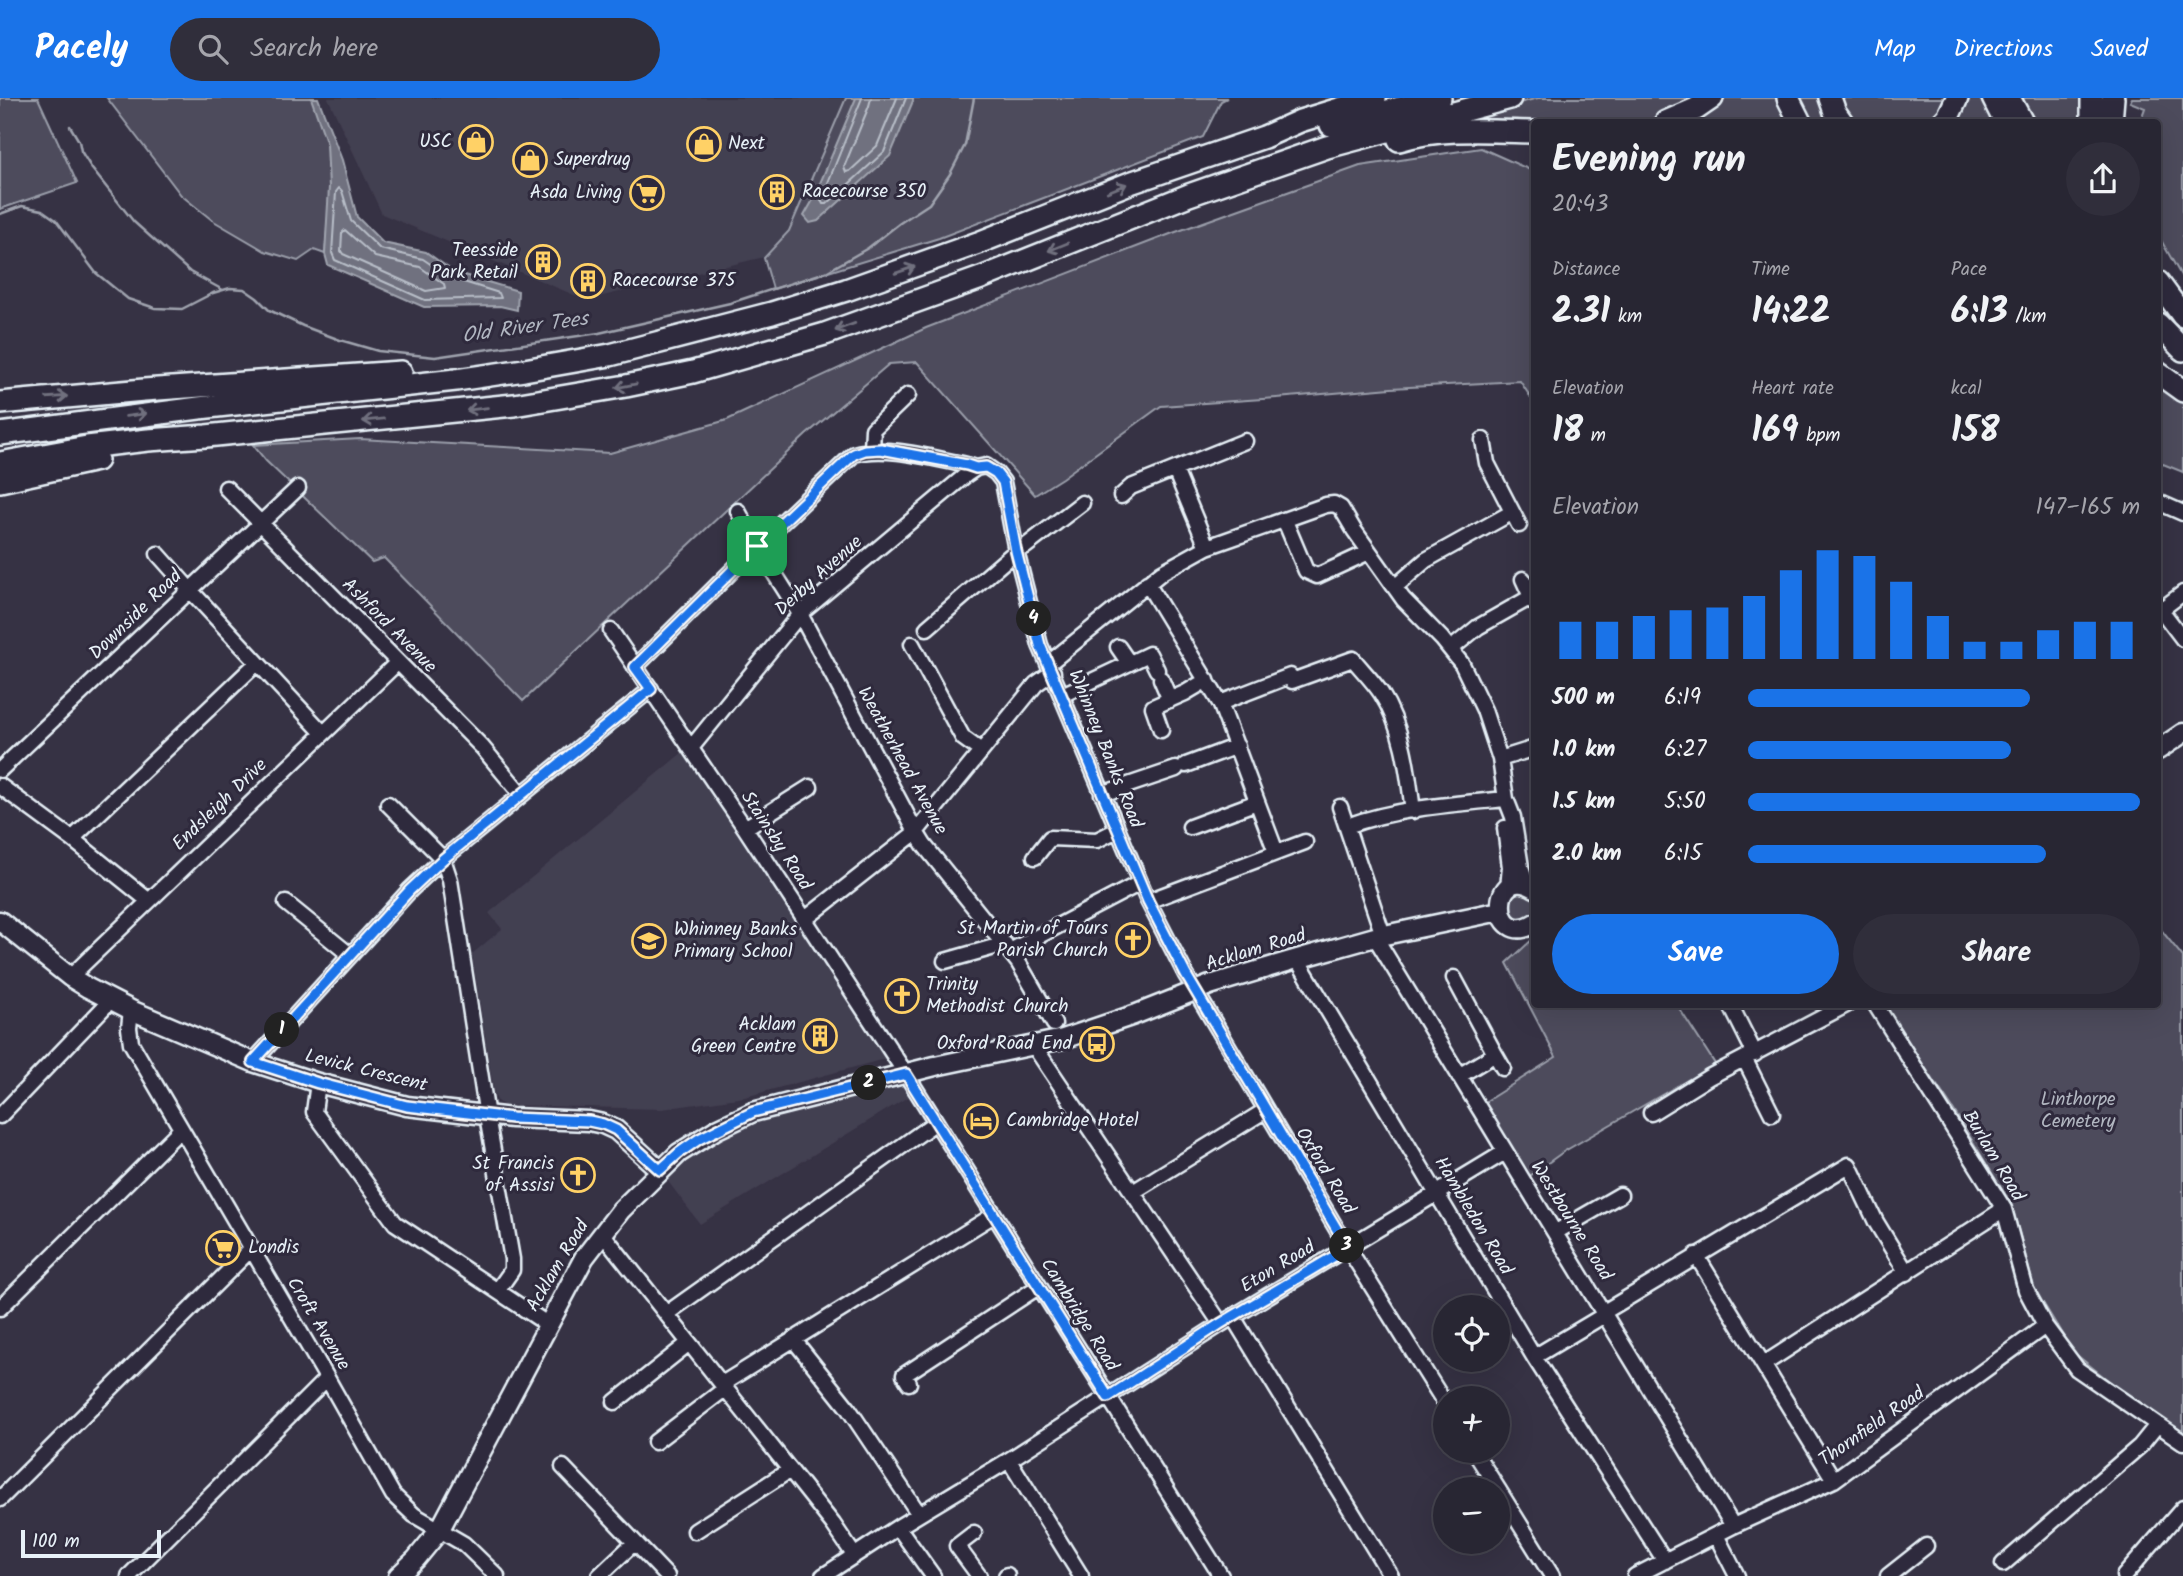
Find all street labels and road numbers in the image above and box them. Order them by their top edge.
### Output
street label: Derby Avenue [768,528,870,624]
street label: Downside Road [82,562,190,668]
street label: Ashford Avenue [334,571,444,681]
street label: Whinney Banks Road [1059,665,1151,833]
street label: Weatherhead Avenue [849,681,955,841]
street label: Endsleigh Drive [165,751,275,859]
street label: Stainsby Road [732,785,820,897]
street label: Acklam Road [1202,920,1310,979]
street label: Levick Crescent [302,1041,431,1101]
street label: Burlam Road [1954,1105,2032,1208]
street label: Oxford Road [1287,1122,1363,1221]
street label: Hambledon Road [1426,1151,1521,1282]
street label: Westbourne Road [1522,1155,1620,1288]
street label: Acklam Road [519,1214,598,1318]
street label: Eton Road [1235,1233,1322,1301]
street label: Cambridge Road [1032,1252,1126,1378]
street label: Croft Avenue [278,1272,358,1377]
street label: Thornfield Road [1813,1379,1932,1475]

